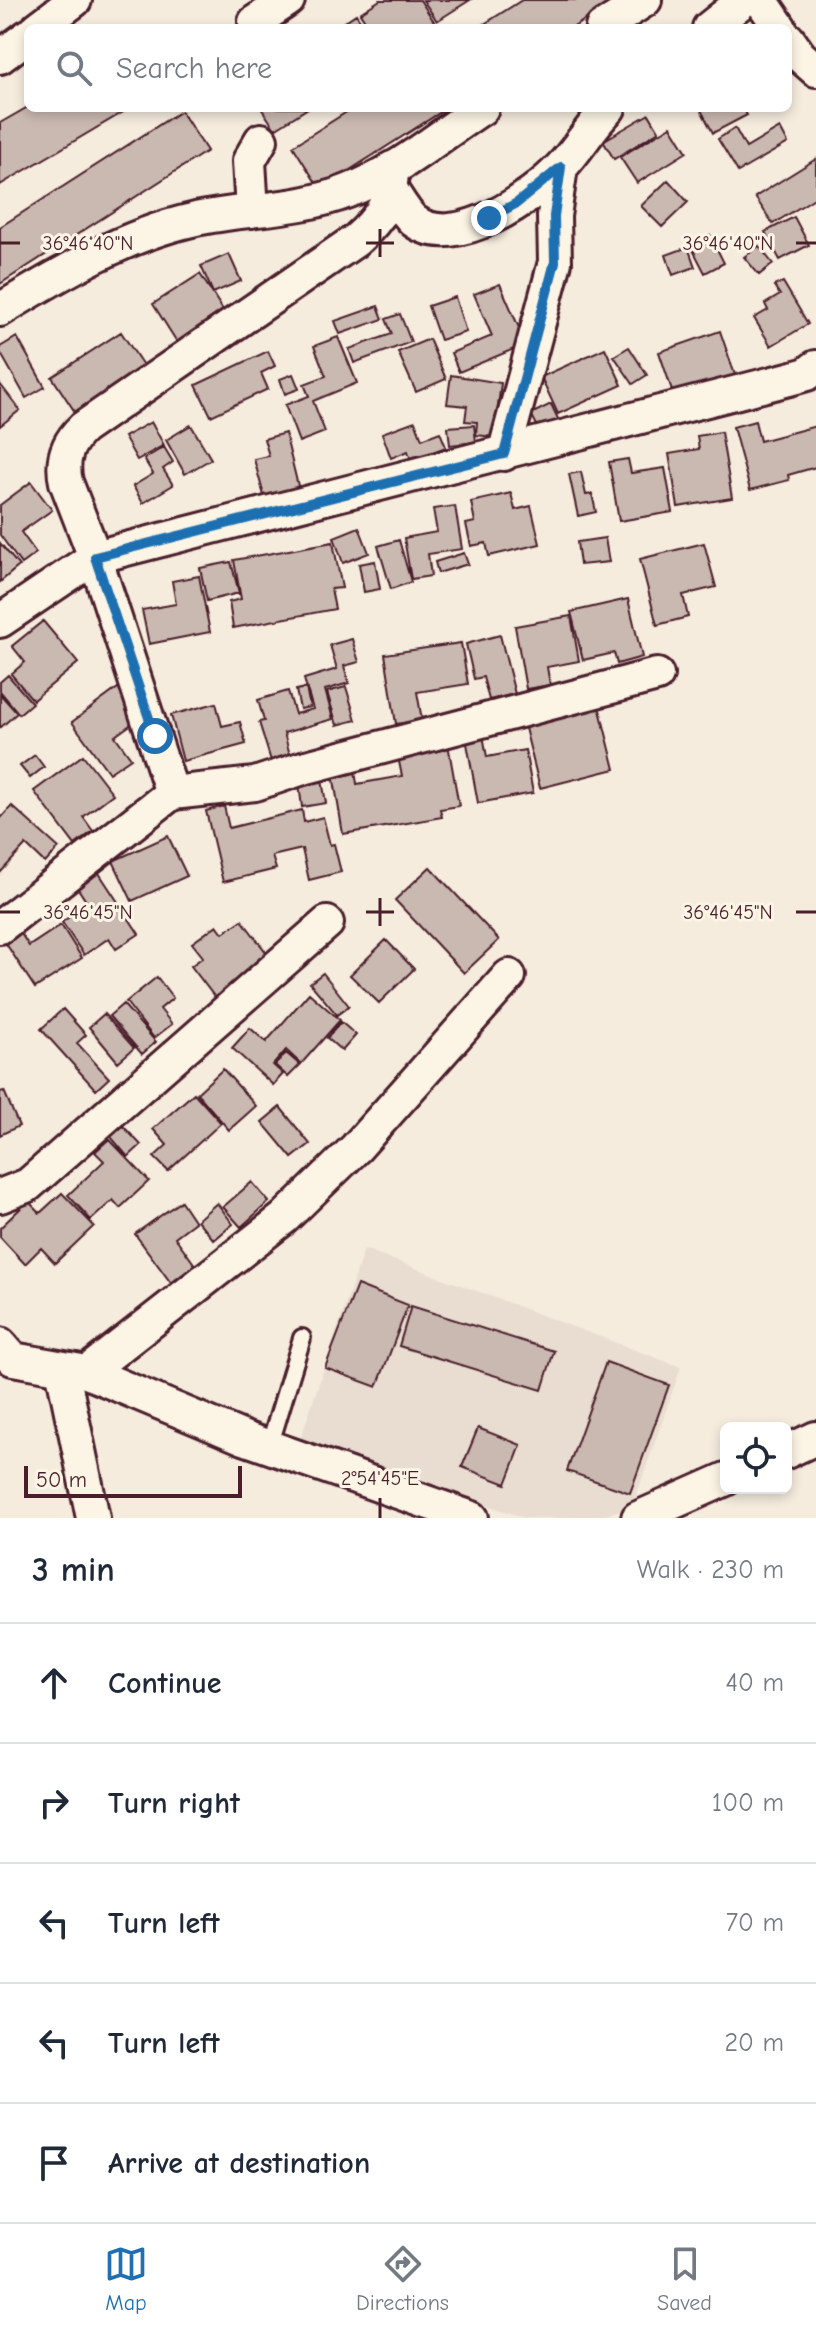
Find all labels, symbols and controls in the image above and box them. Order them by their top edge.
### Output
search box [24,24,792,112]
icon: search [52,46,96,90]
text: Search here [116,51,272,86]
route end [471,200,507,236]
text: 36°46'40"N [43,232,133,255]
text: 36°46'40"N [683,232,773,255]
route start [137,718,173,754]
text: 36°46'45"N [43,901,133,924]
text: 36°46'45"N [683,901,773,924]
map controls [720,1422,792,1494]
button: locate [720,1422,792,1494]
scale bar [24,1462,242,1498]
text: 50 m [36,1467,87,1493]
text: 2°54'45"E [341,1467,419,1490]
text: 3 min [32,1550,115,1590]
text: Walk · 230 m [637,1555,784,1585]
icon: ahead [32,1661,76,1705]
text: Continue [108,1666,222,1701]
text: 40 m [725,1668,784,1698]
icon: right [32,1781,76,1825]
text: Turn right [108,1786,240,1821]
text: 100 m [712,1788,784,1818]
icon: left [32,1901,76,1945]
text: Turn left [108,1906,220,1941]
text: 70 m [726,1908,784,1938]
icon: left [32,2021,76,2065]
text: Turn left [108,2026,220,2061]
text: 20 m [724,2028,784,2058]
icon: arrive [32,2141,76,2185]
text: Arrive at destination [108,2146,370,2181]
tab: Map [104,2242,148,2316]
tab: Directions [356,2242,449,2316]
tab: Saved [657,2242,712,2316]

